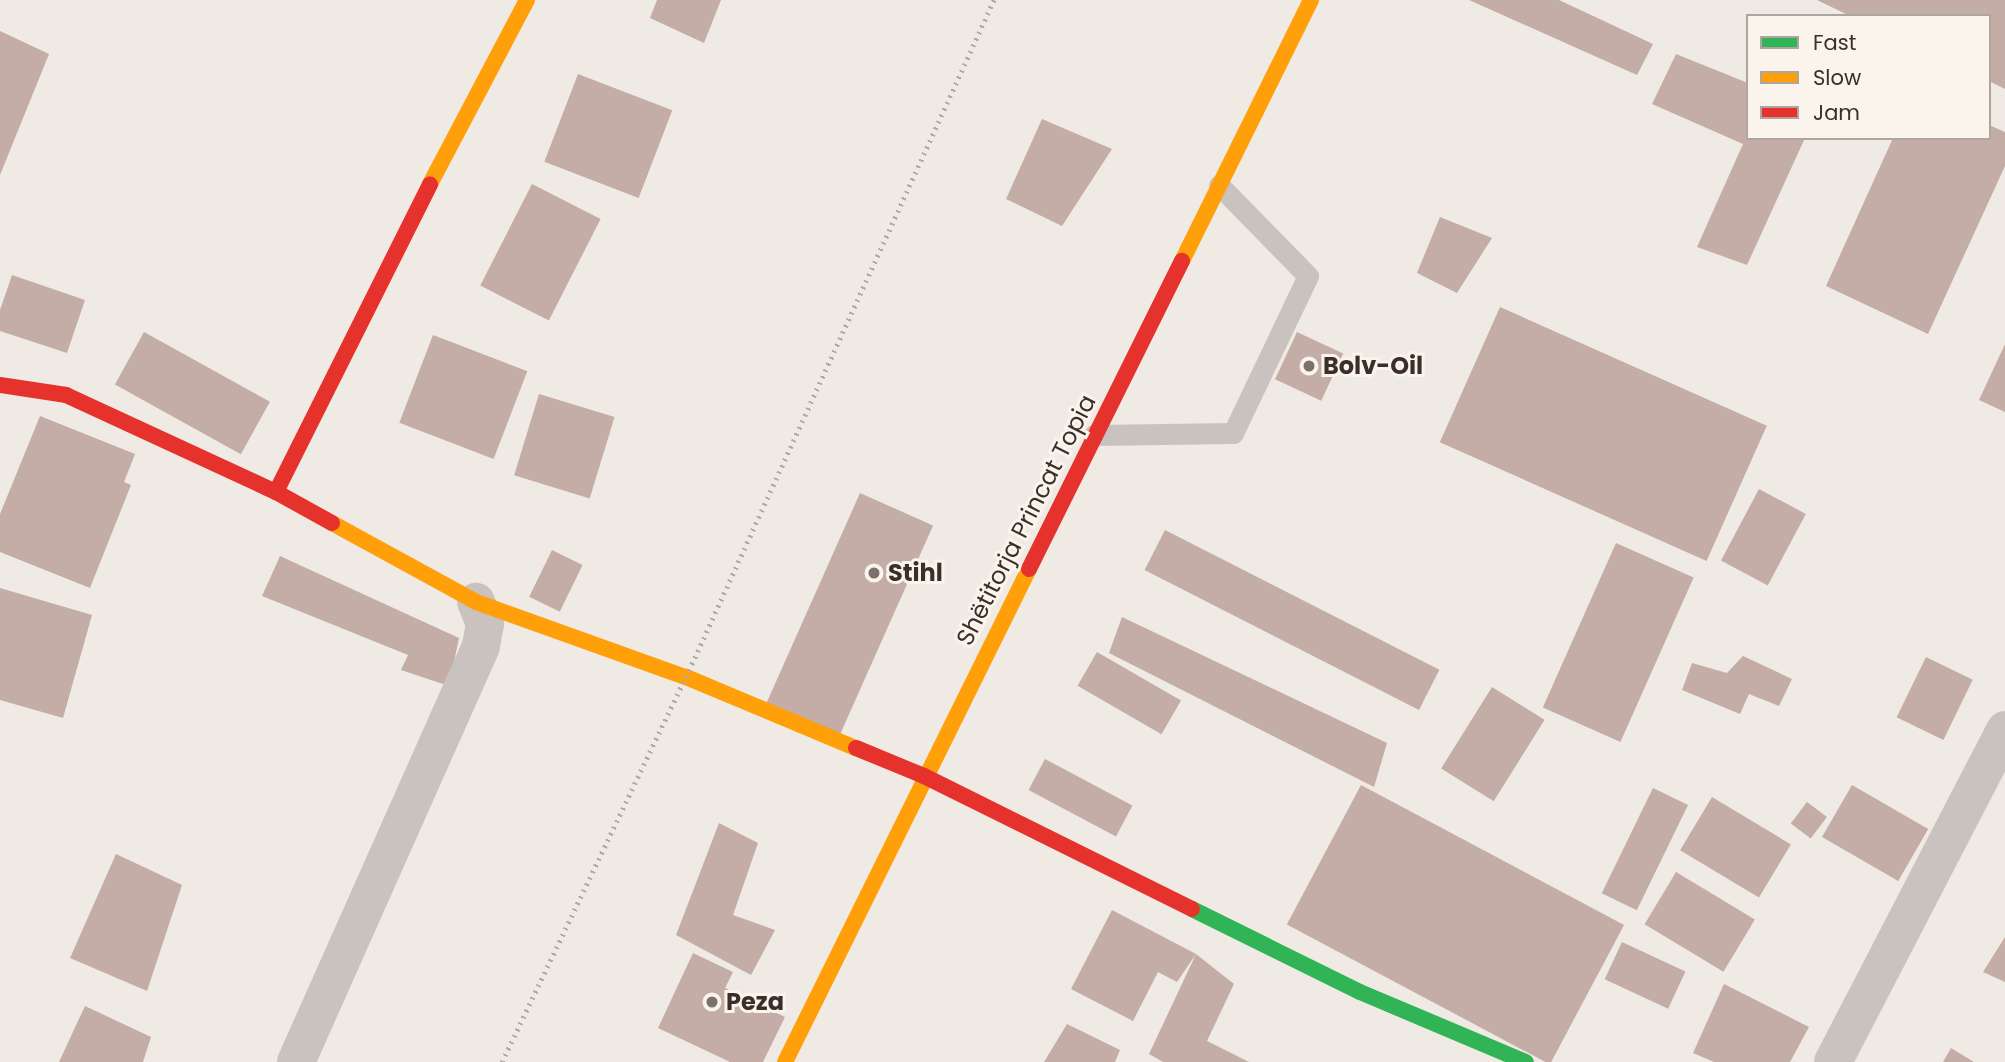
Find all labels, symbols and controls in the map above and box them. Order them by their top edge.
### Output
legend [1746,14,1991,140]
text: Fast [1813,28,1856,57]
text: Slow [1813,63,1861,92]
text: Jam [1813,98,1860,127]
place label: Bolv-Oil [1323,352,1423,380]
marker: Bolv-Oil [1301,358,1317,374]
street label: Shëtitorja Princat Topia [950,390,1102,650]
place label: Stihl [888,559,943,587]
marker: Stihl [866,565,882,581]
place label: Peza [726,988,784,1016]
marker: Peza [704,994,720,1010]

